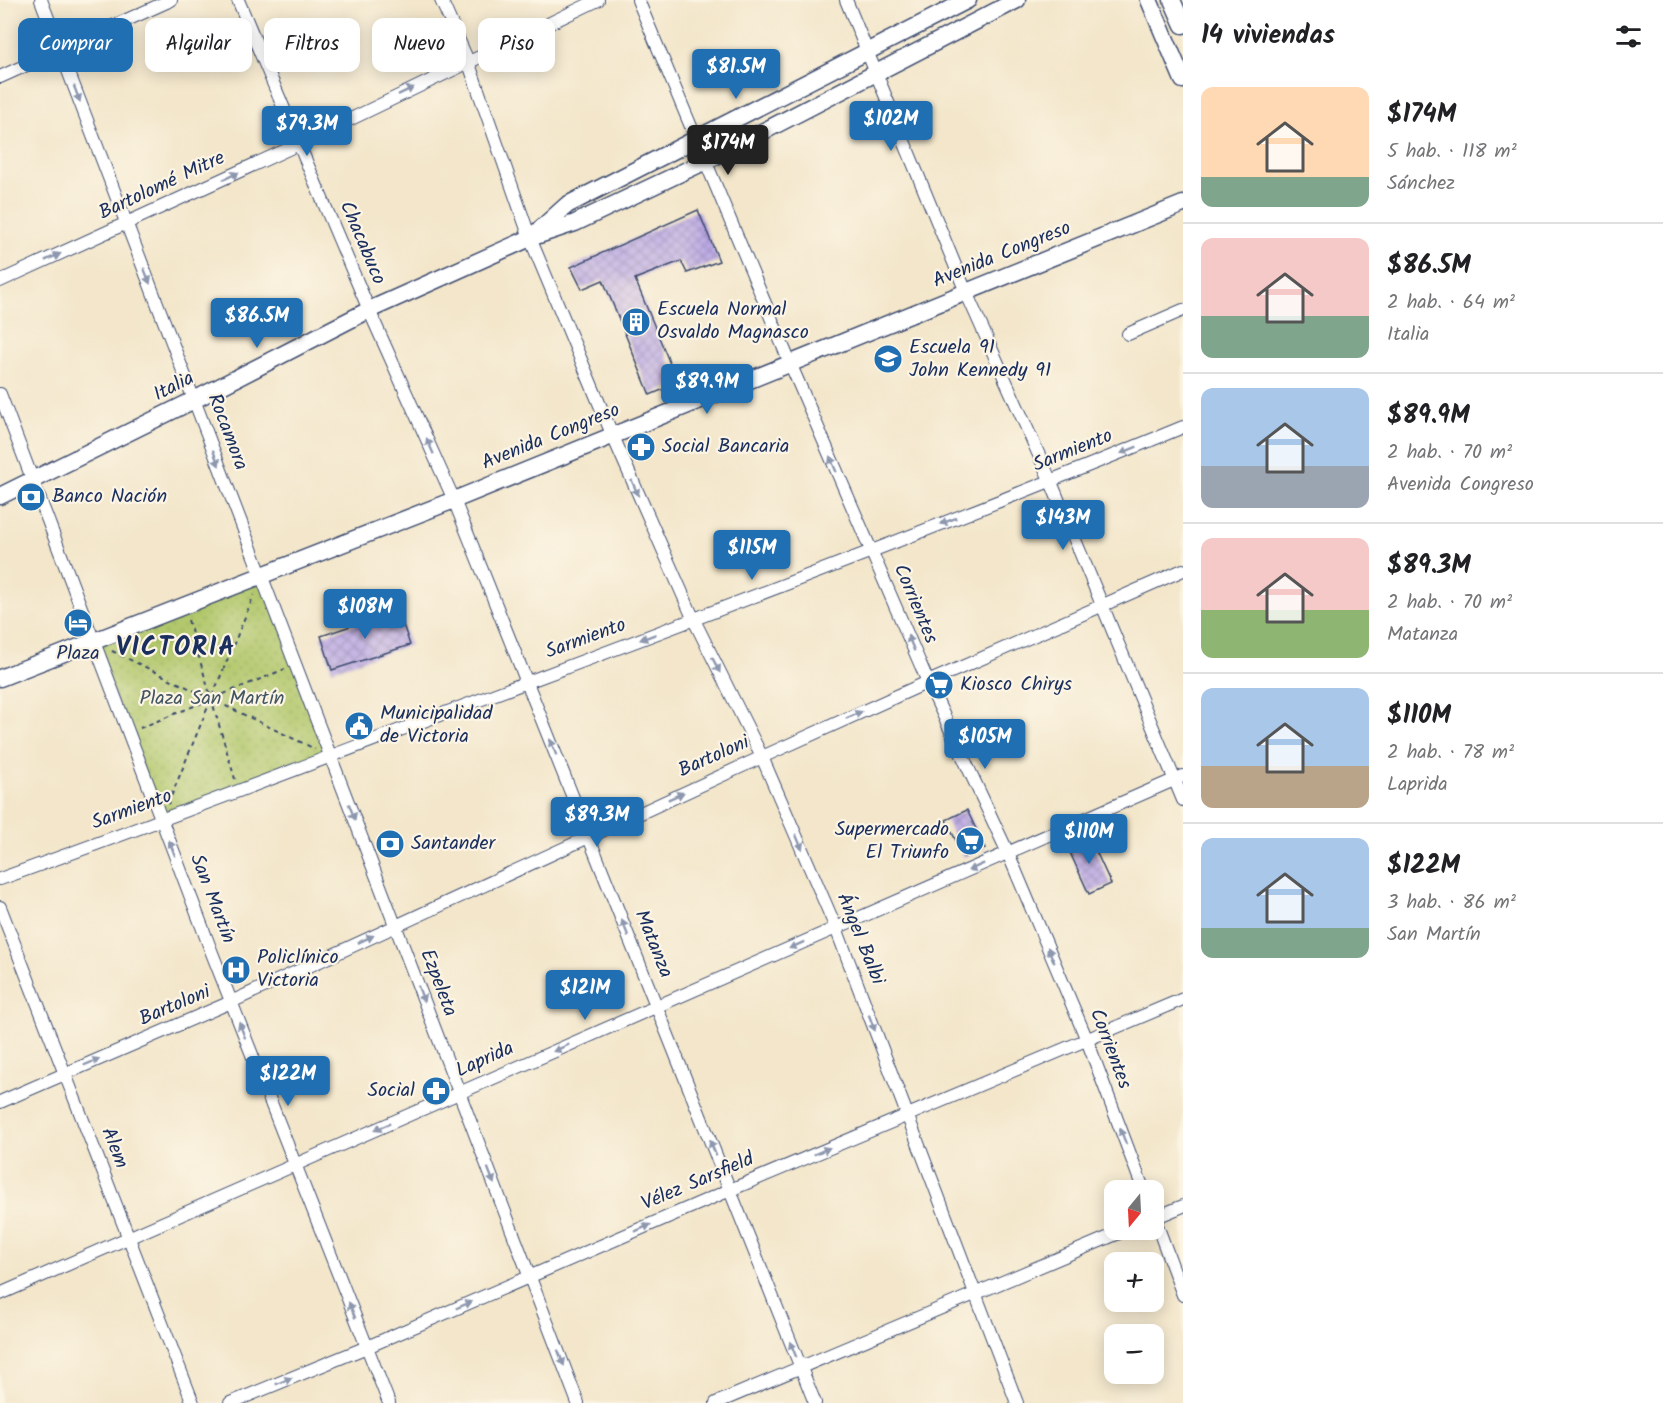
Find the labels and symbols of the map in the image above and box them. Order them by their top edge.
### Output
pin: $81.5M [687,49,785,100]
one-way arrow [73,85,82,103]
one-way arrow [398,87,415,96]
pin: $102M [849,101,933,152]
pin: $79.3M [258,106,356,157]
pin: $174M [686,125,770,176]
street label: Bartolomé Mitre [94,143,230,229]
one-way arrow [222,171,239,180]
street label: Chacabuco [330,196,394,290]
street label: Avenida Congreso [928,213,1076,297]
one-way arrow [45,252,63,262]
one-way arrow [142,267,152,285]
place label: Escuela Normal Osvaldo Magnasco [657,294,809,349]
pin: $86.5M [208,298,306,349]
building icon: Escuela Normal Osvaldo Magnasco [620,306,652,338]
place label: Escuela 91 John Kennedy 91 [909,332,1051,387]
school or university icon: Escuela 91 John Kennedy 91 [872,343,904,375]
street label: Italia [148,363,200,411]
pin: $89.9M [658,364,756,415]
street label: Rocamora [198,389,256,475]
street label: Avenida Congreso [477,395,625,479]
street label: Sarmiento [1028,420,1118,482]
pharmacy icon: Social Bancaria [625,431,657,463]
place label: Social Bancaria [662,431,789,463]
one-way arrow [426,438,435,455]
one-way arrow [1120,446,1138,455]
one-way arrow [212,449,222,467]
one-way arrow [828,455,838,473]
one-way arrow [631,479,641,497]
bank icon: Banco Nación [15,481,47,513]
place label: Banco Nación [52,481,167,513]
pin: $143M [1021,500,1105,551]
one-way arrow [938,517,956,527]
pin: $115M [710,530,794,581]
street label: Corrientes [884,559,946,649]
pin: $108M [323,589,407,640]
hotel icon: Plaza [62,607,94,639]
street label: Sarmiento [541,610,631,668]
district label: VICTORIA [116,627,236,669]
one-way arrow [639,633,657,642]
one-way arrow [906,634,916,652]
place label: Plaza [56,638,100,670]
one-way arrow [712,657,721,674]
supermarket icon: Kiosco Chirys [923,669,955,701]
place label: Kiosco Chirys [960,669,1073,701]
park label: Plaza San Martín [140,683,284,715]
place label: Municipalidad de Victoria [380,698,493,753]
public building icon: Municipalidad de Victoria [343,710,375,742]
one-way arrow [845,711,862,720]
pin: $105M [943,719,1027,770]
street label: Bartoloni [673,727,756,787]
one-way arrow [548,738,557,756]
street label: Sarmiento [87,781,177,839]
one-way arrow [668,791,686,801]
pin: $89.3M [548,797,646,848]
one-way arrow [348,803,357,821]
place label: Supermercado El Triunfo [835,814,949,869]
pin: $110M [1047,814,1131,865]
supermarket icon: Supermercado El Triunfo [954,825,986,857]
bank icon: Santander [374,828,406,860]
place label: Santander [411,828,496,860]
one-way arrow [795,833,804,851]
one-way arrow [167,839,177,857]
street label: San Martín [180,850,244,948]
one-way arrow [967,862,984,871]
street label: Ángel Balbi [827,888,893,991]
street label: Matanza [625,905,681,983]
one-way arrow [620,919,629,937]
one-way arrow [357,934,375,944]
one-way arrow [788,941,806,950]
place label: Policlínico Victoria [257,942,339,997]
street label: Ezpeleta [411,945,465,1021]
one-way arrow [1046,946,1055,964]
hospital icon: Policlínico Victoria [220,954,252,986]
pin: $121M [543,970,627,1021]
street label: Bartoloni [134,976,217,1035]
one-way arrow [417,985,427,1003]
street label: Corrientes [1080,1004,1140,1094]
one-way arrow [867,1014,877,1032]
one-way arrow [237,1021,247,1039]
street label: Laprida [451,1033,519,1087]
one-way arrow [551,1043,569,1053]
pin: $122M [246,1056,330,1107]
one-way arrow [84,1057,102,1067]
place label: Social [367,1075,415,1107]
pharmacy icon: Social [420,1075,452,1107]
one-way arrow [373,1122,391,1132]
street label: Alem [92,1123,136,1173]
one-way arrow [1118,1127,1127,1145]
one-way arrow [708,1139,717,1157]
street label: Vélez Sarsfield [637,1143,760,1220]
one-way arrow [813,1146,831,1155]
one-way arrow [487,1167,496,1185]
north arrow [1104,1180,1164,1240]
one-way arrow [634,1223,652,1233]
one-way arrow [347,1300,357,1318]
one-way arrow [455,1301,472,1310]
one-way arrow [788,1339,798,1357]
one-way arrow [557,1349,566,1367]
one-way arrow [275,1376,293,1385]

